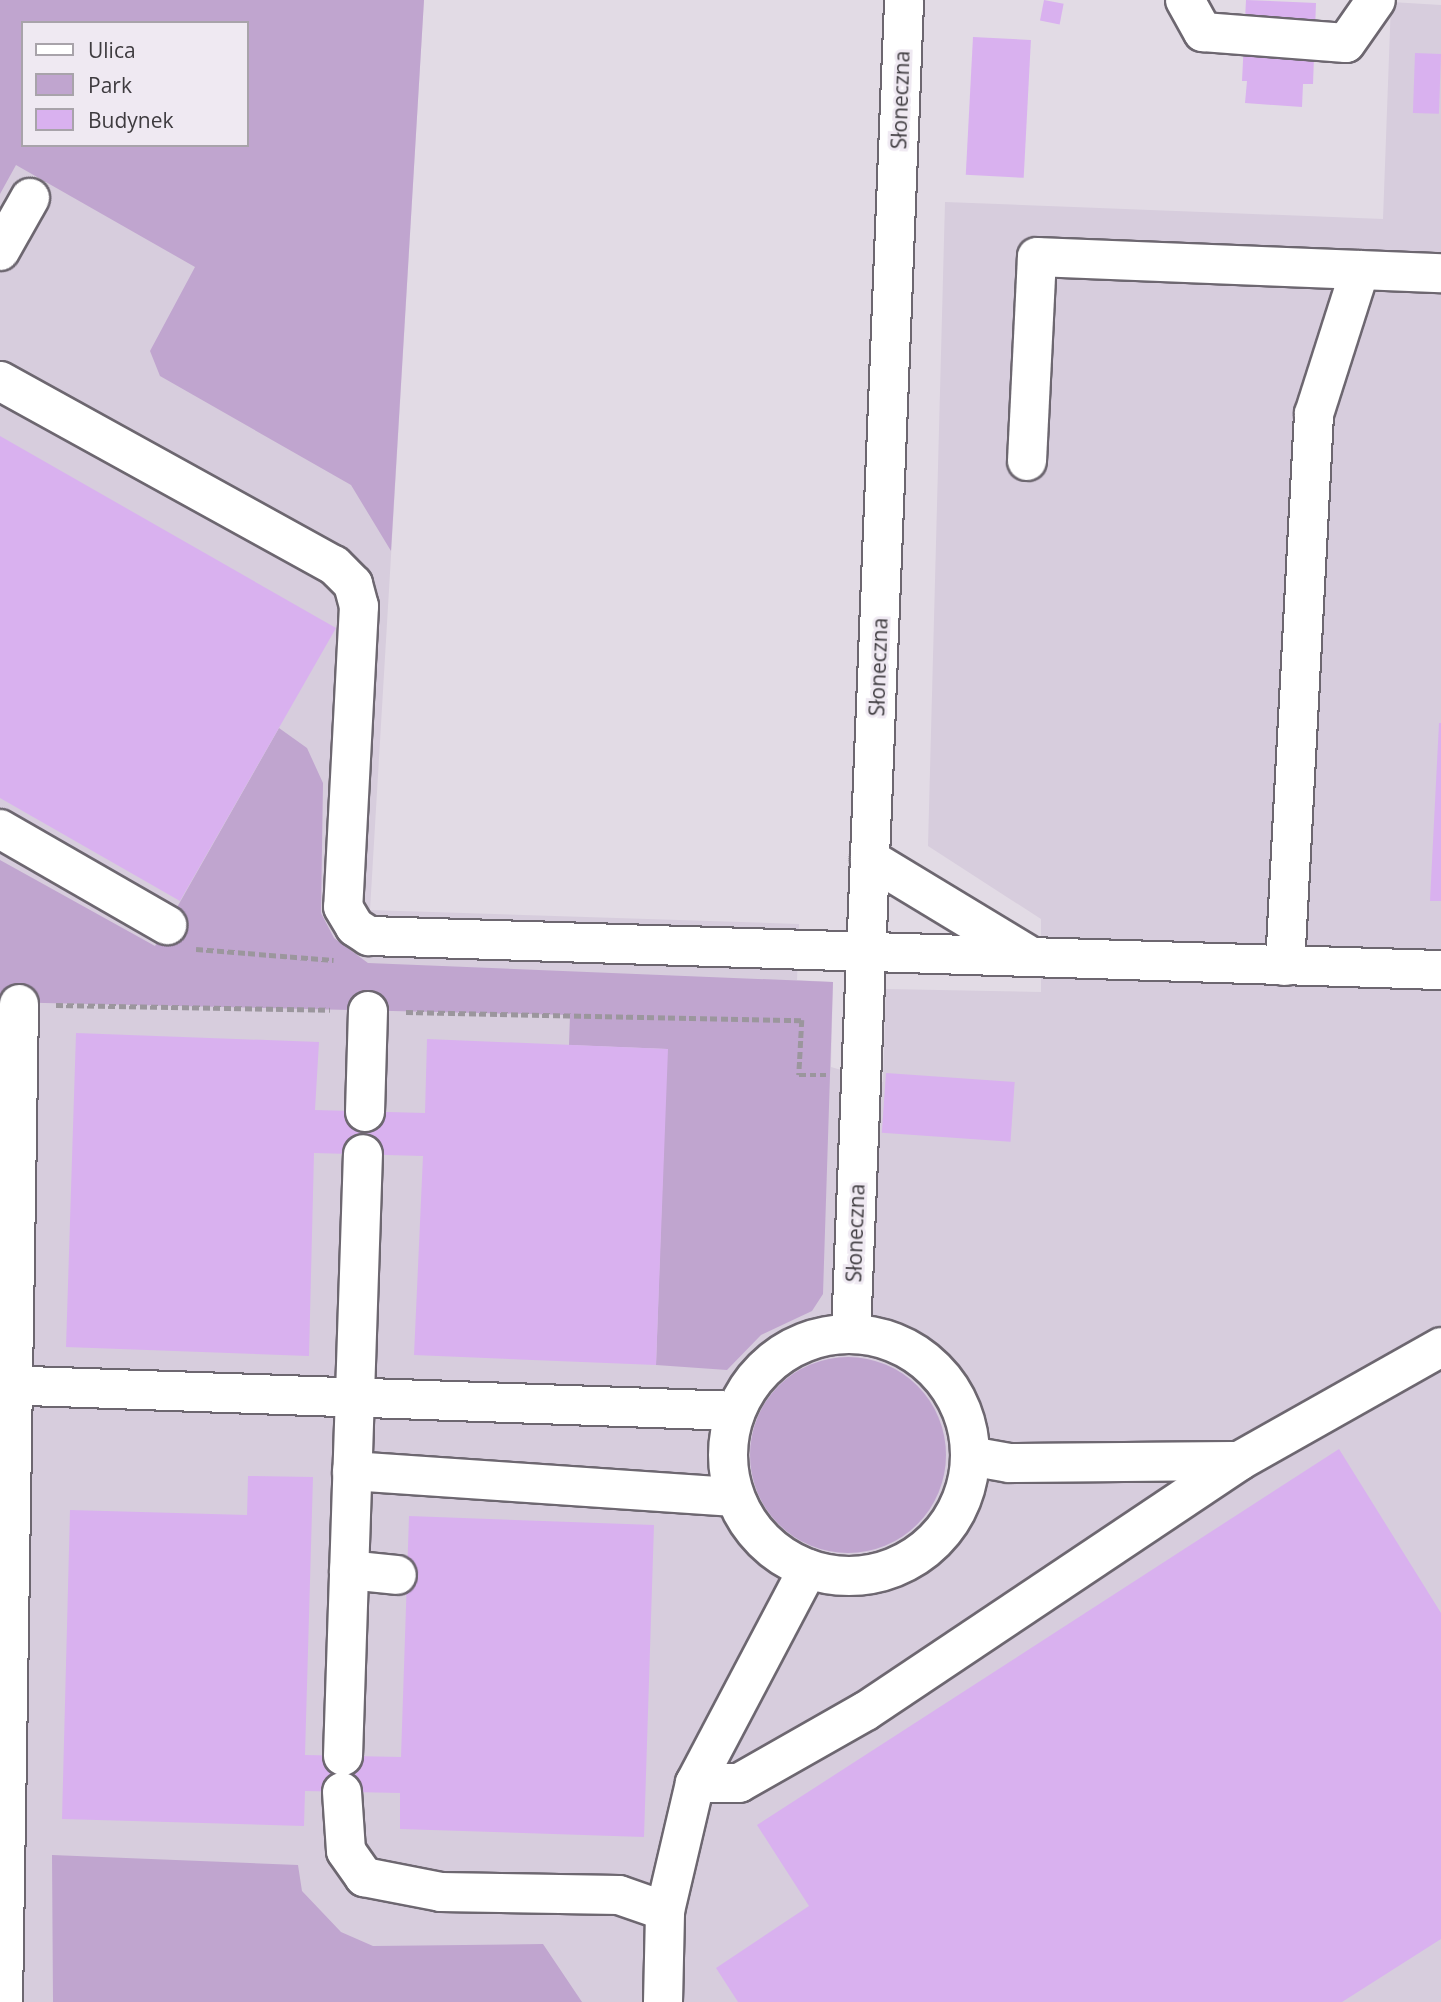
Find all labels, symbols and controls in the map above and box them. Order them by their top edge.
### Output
legend [21,21,248,147]
text: Ulica [88,36,136,64]
street label: Słoneczna [886,50,914,150]
text: Park [88,71,132,99]
text: Budynek [88,106,174,134]
street label: Słoneczna [864,617,892,717]
street label: Słoneczna [841,1183,869,1283]

